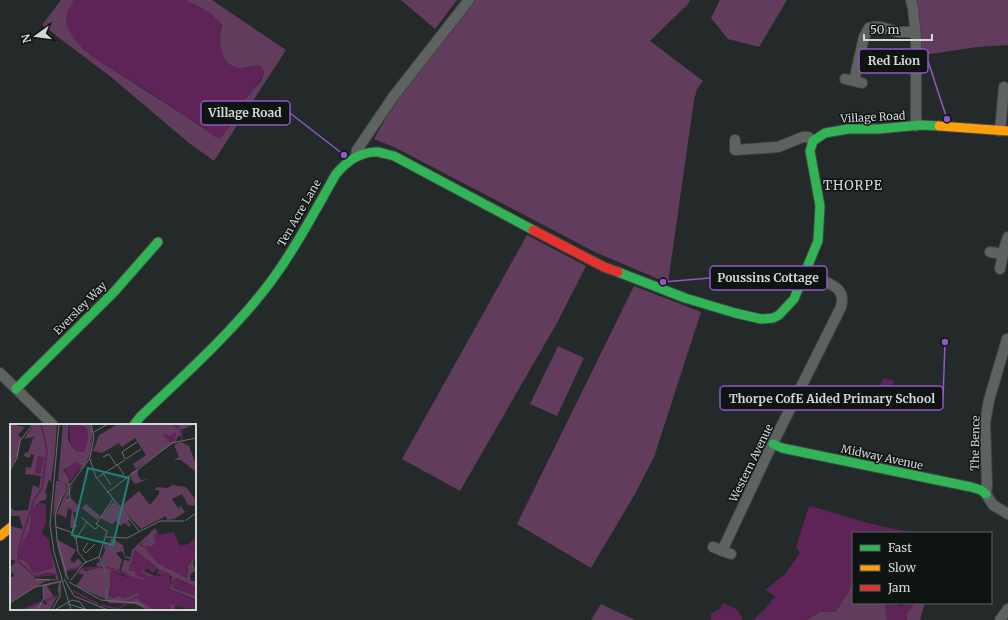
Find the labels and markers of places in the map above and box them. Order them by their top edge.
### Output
callout: Red Lion [859,49,928,73]
callout: Village Road [201,101,290,125]
callout: Poussins Cottage [710,266,827,290]
callout: Thorpe CofE Aided Primary School [720,386,943,410]

